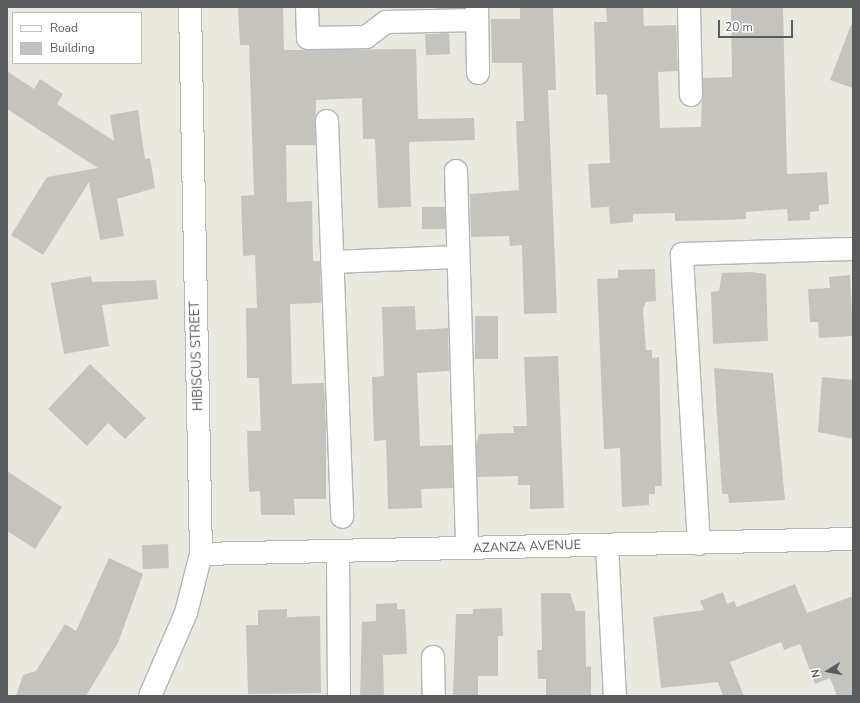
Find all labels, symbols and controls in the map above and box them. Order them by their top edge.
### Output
legend [12,12,142,64]
scale bar [720,12,795,38]
text: 20 m [725,19,753,35]
text: Road [50,20,78,36]
text: Building [50,40,95,56]
street label: HIBISCUS STREET [187,301,207,411]
street label: AZANZA AVENUE [473,537,581,557]
north arrow [808,651,848,691]
text: N [808,668,824,679]

